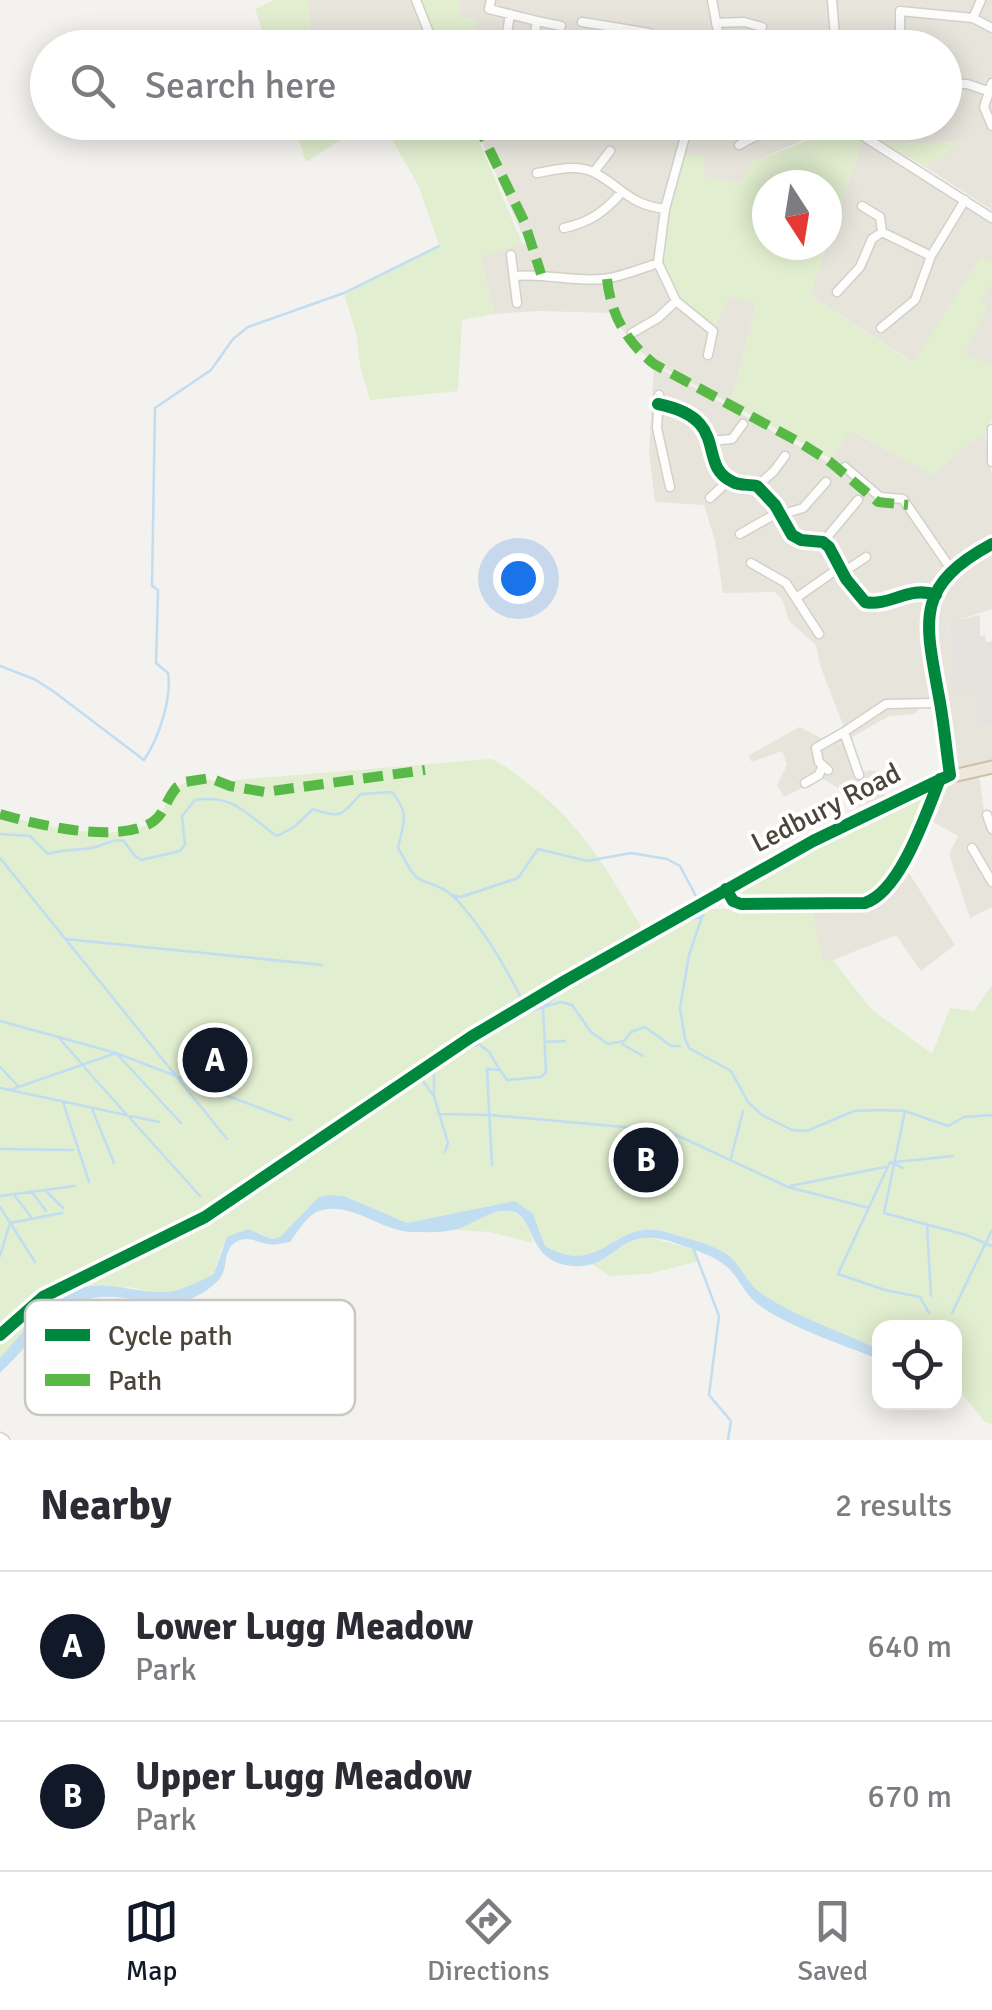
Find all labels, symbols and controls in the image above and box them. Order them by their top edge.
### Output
search box [30,30,962,140]
icon: search [65,58,120,113]
text: Search here [145,62,337,109]
north arrow [752,170,842,260]
your location [493,553,544,604]
street label: Ledbury Road [746,756,906,860]
pin: A [182,1022,248,1098]
pin: B [614,1122,678,1198]
legend [25,1300,355,1415]
text: Cycle path [108,1319,233,1353]
map controls [872,1320,962,1410]
button: locate [872,1320,962,1410]
text: Path [108,1364,162,1398]
text: Nearby [40,1480,172,1531]
text: 2 results [835,1486,952,1525]
text: Lower Lugg Meadow [135,1603,473,1650]
text: A [62,1627,83,1666]
text: 640 m [868,1627,952,1666]
text: Park [135,1650,197,1689]
text: Upper Lugg Meadow [135,1753,472,1800]
text: B [63,1777,82,1816]
text: 670 m [868,1777,952,1816]
text: Park [135,1800,197,1839]
tab: Map [124,1894,179,1988]
tab: Directions [427,1894,549,1988]
tab: Saved [797,1894,868,1988]

